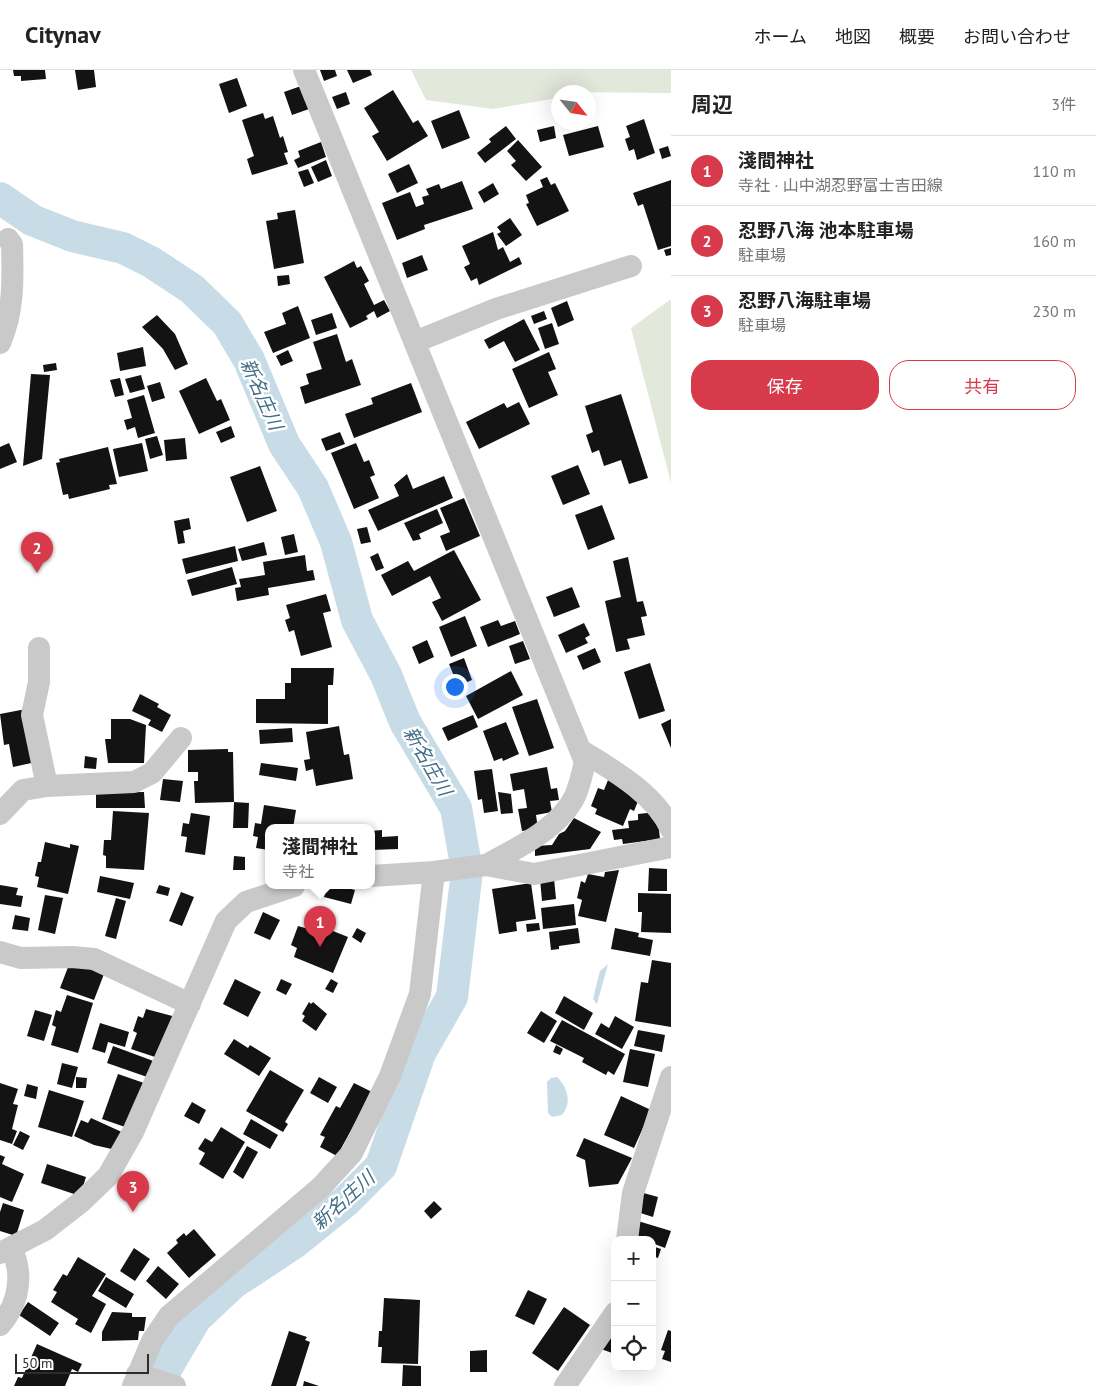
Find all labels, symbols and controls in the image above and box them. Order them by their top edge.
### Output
text: Citynav [25,19,101,50]
text: ホーム [754,25,807,48]
text: 地図 [835,25,871,48]
text: 概要 [899,25,935,48]
text: お問い合わせ [963,25,1071,48]
north arrow [551,85,596,130]
text: 周辺 [691,91,733,118]
text: 3件 [1051,94,1076,114]
text: 淺間神社 [738,148,814,172]
text: 1 [702,161,712,181]
text: 110 m [1033,161,1076,181]
text: 寺社 · 山中湖忍野富士吉田線 [738,175,943,195]
text: 忍野八海 池本駐車場 [738,218,914,242]
text: 2 [702,231,712,251]
text: 160 m [1033,231,1076,251]
text: 駐車場 [738,245,786,265]
text: 忍野八海駐車場 [738,288,871,312]
text: 3 [702,301,712,321]
text: 230 m [1033,301,1076,321]
text: 駐車場 [738,315,786,335]
water label: 新名庄川 [236,354,289,435]
button: 保存 [691,360,879,410]
button: 共有 [889,360,1076,410]
pin: 2 [21,532,53,573]
your location [442,674,468,700]
water label: 新名庄川 [399,722,458,802]
popup [265,824,375,889]
text: 淺間神社 [282,834,358,858]
text: 寺社 [282,861,314,881]
pin: 1 [304,906,336,947]
water label: 新名庄川 [307,1164,381,1234]
pin: 3 [117,1171,149,1212]
map controls [611,1236,656,1371]
button: + [611,1236,656,1281]
button: − [611,1281,656,1326]
button: locate [611,1326,656,1371]
scale bar [15,1351,149,1374]
text: 50 m [22,1354,52,1372]

